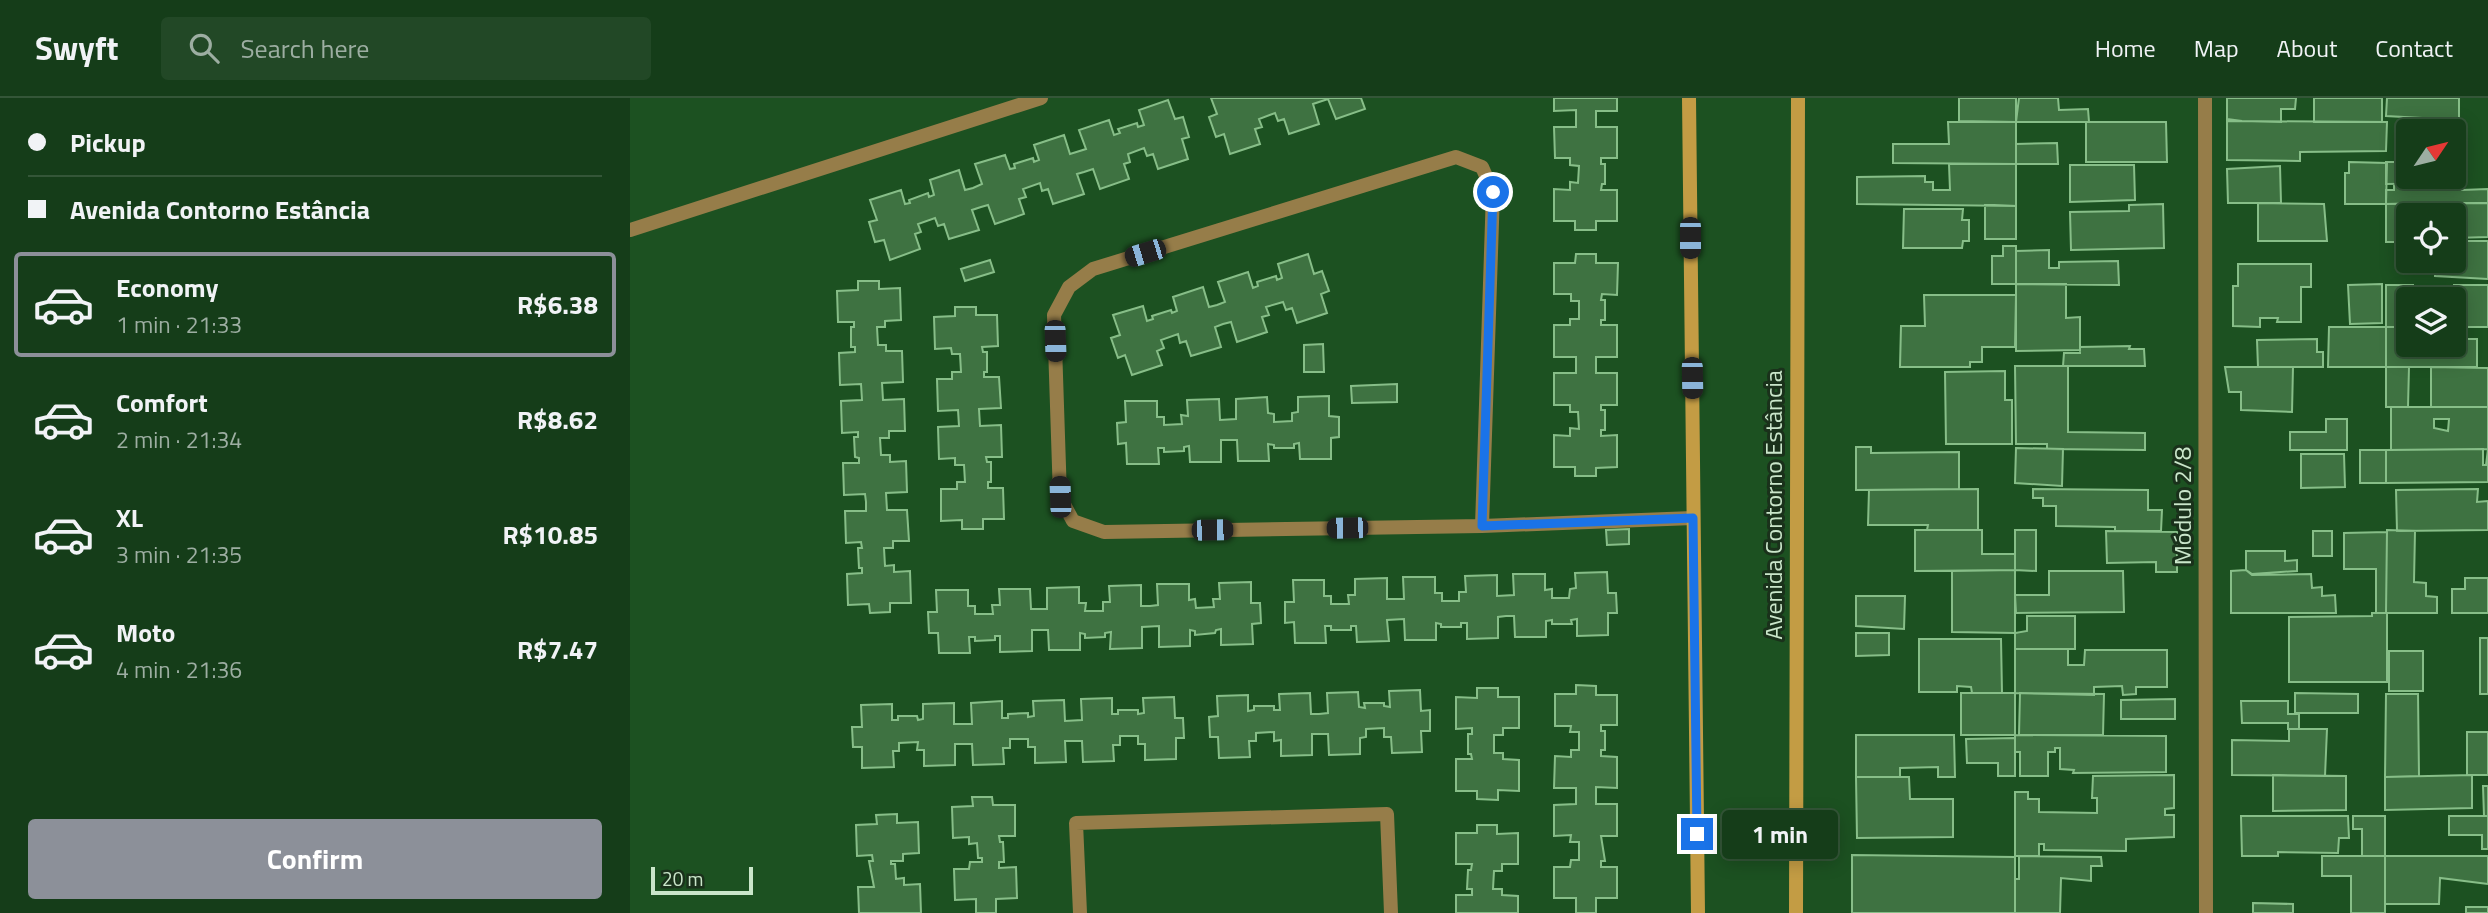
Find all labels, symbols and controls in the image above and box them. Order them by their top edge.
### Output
search box [161,17,651,80]
text: Swyft [35,23,119,73]
icon: search [185,29,223,67]
text: Search here [241,29,369,68]
text: Home [2095,30,2156,66]
text: Map [2194,30,2239,66]
text: About [2277,30,2337,66]
text: Contact [2375,30,2453,66]
north arrow [2396,119,2466,189]
map controls [2396,119,2466,357]
text: Pickup [70,123,146,162]
route start [1477,176,1509,208]
text: Avenida Contorno Estância [70,190,370,229]
button: locate [2396,203,2466,273]
car [1680,217,1701,259]
car [1122,237,1169,269]
text: Economy [116,268,218,307]
icon: car [32,273,95,336]
text: R$6.38 [517,285,598,324]
button: layers [2396,287,2466,357]
text: 1 min · 21:33 [116,307,242,342]
car [1044,320,1067,362]
car [1682,357,1703,399]
street label: Avenida Contorno Estância [1755,370,1791,640]
text: Comfort [116,383,208,422]
icon: car [32,388,95,451]
text: R$8.62 [517,400,598,439]
text: 2 min · 21:34 [116,422,242,457]
street label: Módulo 2/8 [2164,447,2200,565]
car [1049,476,1072,518]
text: XL [116,498,143,537]
icon: car [32,503,95,566]
text: R$10.85 [502,515,598,554]
car [1326,517,1369,539]
car [1191,519,1234,541]
text: 3 min · 21:35 [116,537,242,572]
text: Moto [116,613,175,652]
icon: car [32,618,95,681]
text: R$7.47 [517,630,598,669]
text: 4 min · 21:36 [116,652,242,687]
callout: 1 min [1722,810,1837,858]
text: 1 min [1752,817,1808,852]
route end [1681,818,1713,850]
button: Confirm [28,819,602,899]
scale bar [651,864,752,896]
text: 20 m [662,864,703,893]

